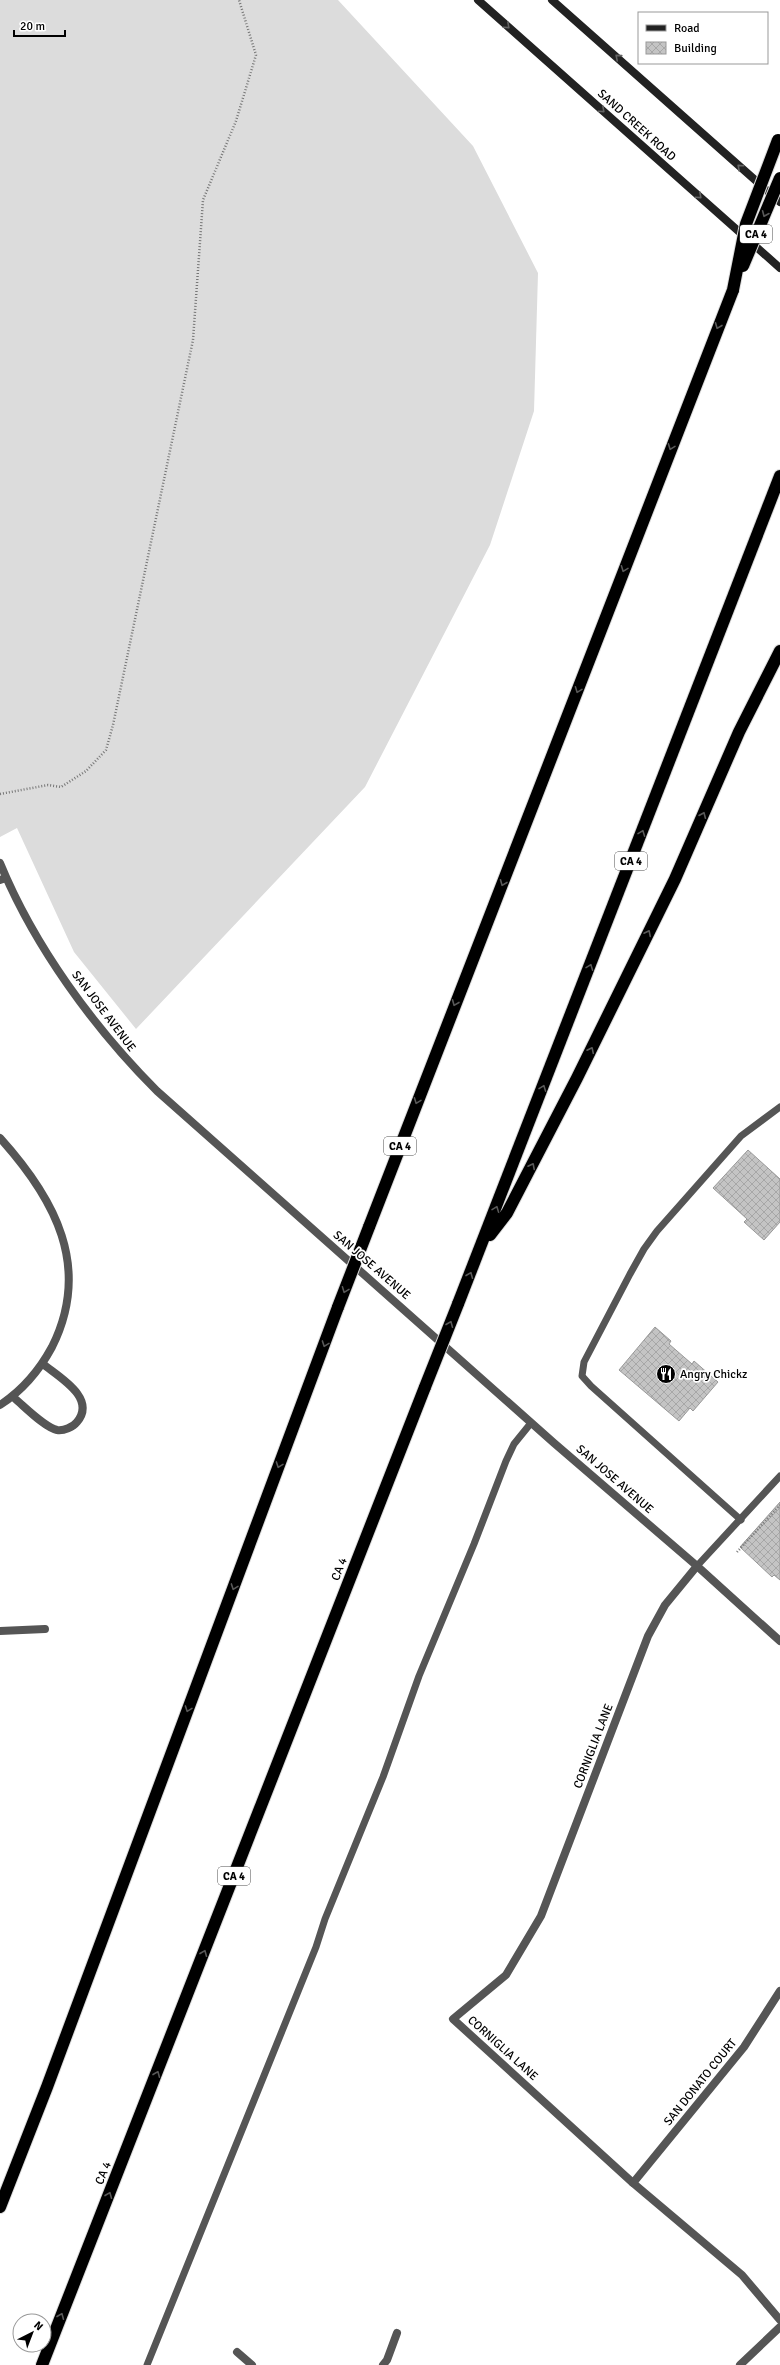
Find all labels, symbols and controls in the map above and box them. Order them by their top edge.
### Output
scale bar [14,12,65,38]
legend [638,12,768,64]
text: 20 m [20,19,45,34]
one-way arrow [503,21,510,28]
text: Road [674,21,700,36]
text: Building [674,41,717,56]
one-way arrow [615,55,622,62]
street label: SAND CREEK ROAD [594,86,679,165]
one-way arrow [597,105,605,112]
one-way arrow [738,165,745,172]
one-way arrow [694,191,702,199]
one-way arrow [762,210,770,218]
road number: CA 4 [740,225,772,243]
one-way arrow [715,323,723,330]
one-way arrow [667,444,675,451]
one-way arrow [621,565,629,572]
one-way arrow [574,687,582,694]
one-way arrow [698,812,706,820]
one-way arrow [637,829,645,836]
road number: CA 4 [615,852,647,870]
one-way arrow [500,879,508,886]
one-way arrow [643,930,651,937]
one-way arrow [585,963,593,970]
street label: SAN JOSE AVENUE [68,968,139,1055]
one-way arrow [452,1000,460,1007]
one-way arrow [586,1046,594,1054]
one-way arrow [538,1085,546,1092]
one-way arrow [414,1097,422,1104]
road number: CA 4 [384,1137,416,1155]
one-way arrow [528,1163,535,1170]
one-way arrow [491,1206,499,1213]
street label: SAN JOSE AVENUE [330,1228,414,1303]
one-way arrow [465,1271,473,1278]
one-way arrow [341,1286,349,1293]
one-way arrow [445,1321,453,1328]
one-way arrow [321,1340,329,1347]
restaurant icon: Angry Chickz [655,1363,677,1385]
place label: Angry Chickz [680,1367,747,1382]
street label: SAN JOSE AVENUE [573,1442,657,1517]
one-way arrow [276,1462,284,1469]
street label: CA 4 [328,1555,351,1583]
one-way arrow [230,1584,238,1591]
street label: CORNIGLIA LANE [570,1701,617,1791]
one-way arrow [185,1705,193,1712]
road number: CA 4 [218,1867,250,1885]
one-way arrow [200,1949,208,1956]
street label: CORNIGLIA LANE [464,2013,541,2084]
street label: SAN DONATO COURT [661,2036,740,2129]
one-way arrow [152,2070,160,2077]
street label: CA 4 [92,2159,115,2187]
one-way arrow [105,2191,113,2198]
one-way arrow [57,2312,65,2319]
north arrow [12,2313,52,2353]
text: N [31,2319,46,2333]

